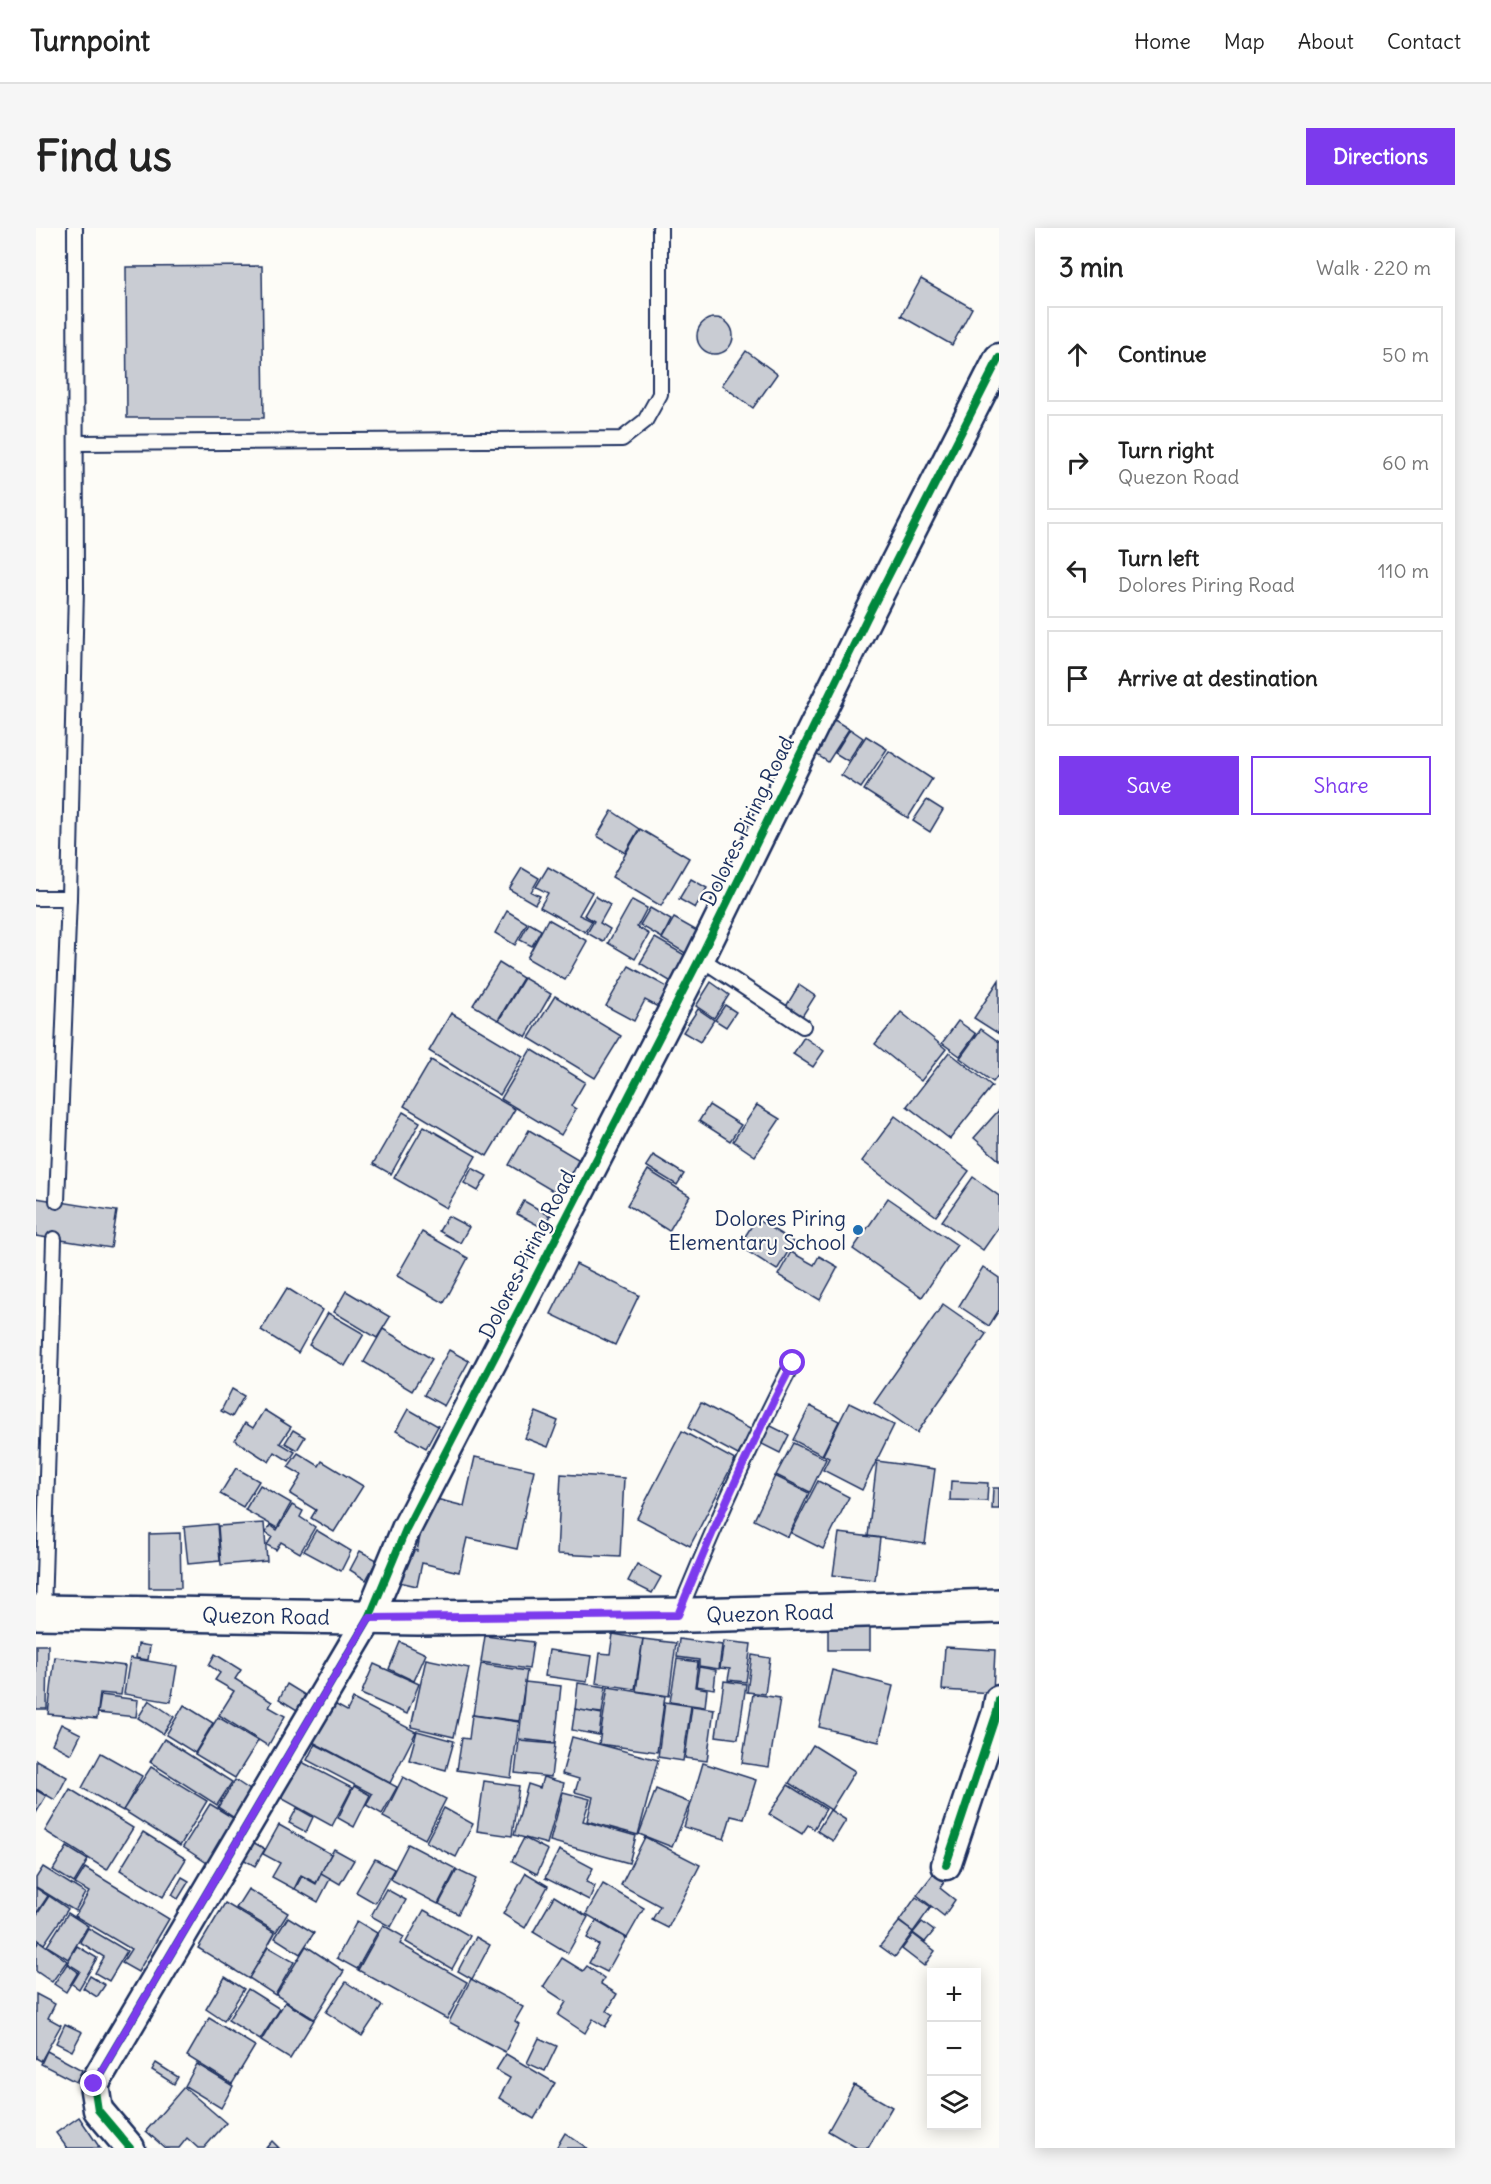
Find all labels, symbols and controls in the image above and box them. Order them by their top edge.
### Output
text: Turnpoint [30,23,150,59]
text: Home [1134,28,1191,55]
text: Map [1224,28,1265,55]
text: About [1298,28,1354,55]
text: Contact [1387,28,1461,55]
button: Directions [1306,128,1455,185]
text: Find us [36,130,172,182]
text: 3 min [1059,251,1124,284]
text: Walk · 220 m [1316,255,1431,280]
icon: ahead [1061,338,1094,371]
text: Continue [1118,340,1207,368]
text: 50 m [1382,342,1429,367]
text: Turn right [1118,436,1214,464]
icon: right [1061,446,1094,479]
text: 60 m [1382,450,1429,475]
text: Quezon Road [1118,464,1239,489]
text: Turn left [1118,544,1199,572]
icon: left [1061,554,1094,587]
text: 110 m [1378,558,1429,583]
text: Dolores Piring Road [1118,572,1295,597]
icon: arrive [1061,662,1094,695]
text: Arrive at destination [1118,664,1318,692]
street label: Dolores Piring Road [694,732,800,910]
button: Save [1059,756,1239,815]
button: Share [1251,756,1431,815]
street label: Dolores Piring Road [473,1165,581,1343]
place label: Dolores Piring Elementary School [669,1205,846,1256]
marker: Dolores Piring Elementary School [851,1223,865,1237]
route start [779,1349,805,1375]
street label: Quezon Road [706,1597,834,1628]
street label: Quezon Road [202,1601,330,1630]
map controls [927,1968,981,2130]
button: + [927,1968,981,2022]
button: − [927,2022,981,2076]
route end [80,2070,106,2096]
button: layers [927,2076,981,2130]

